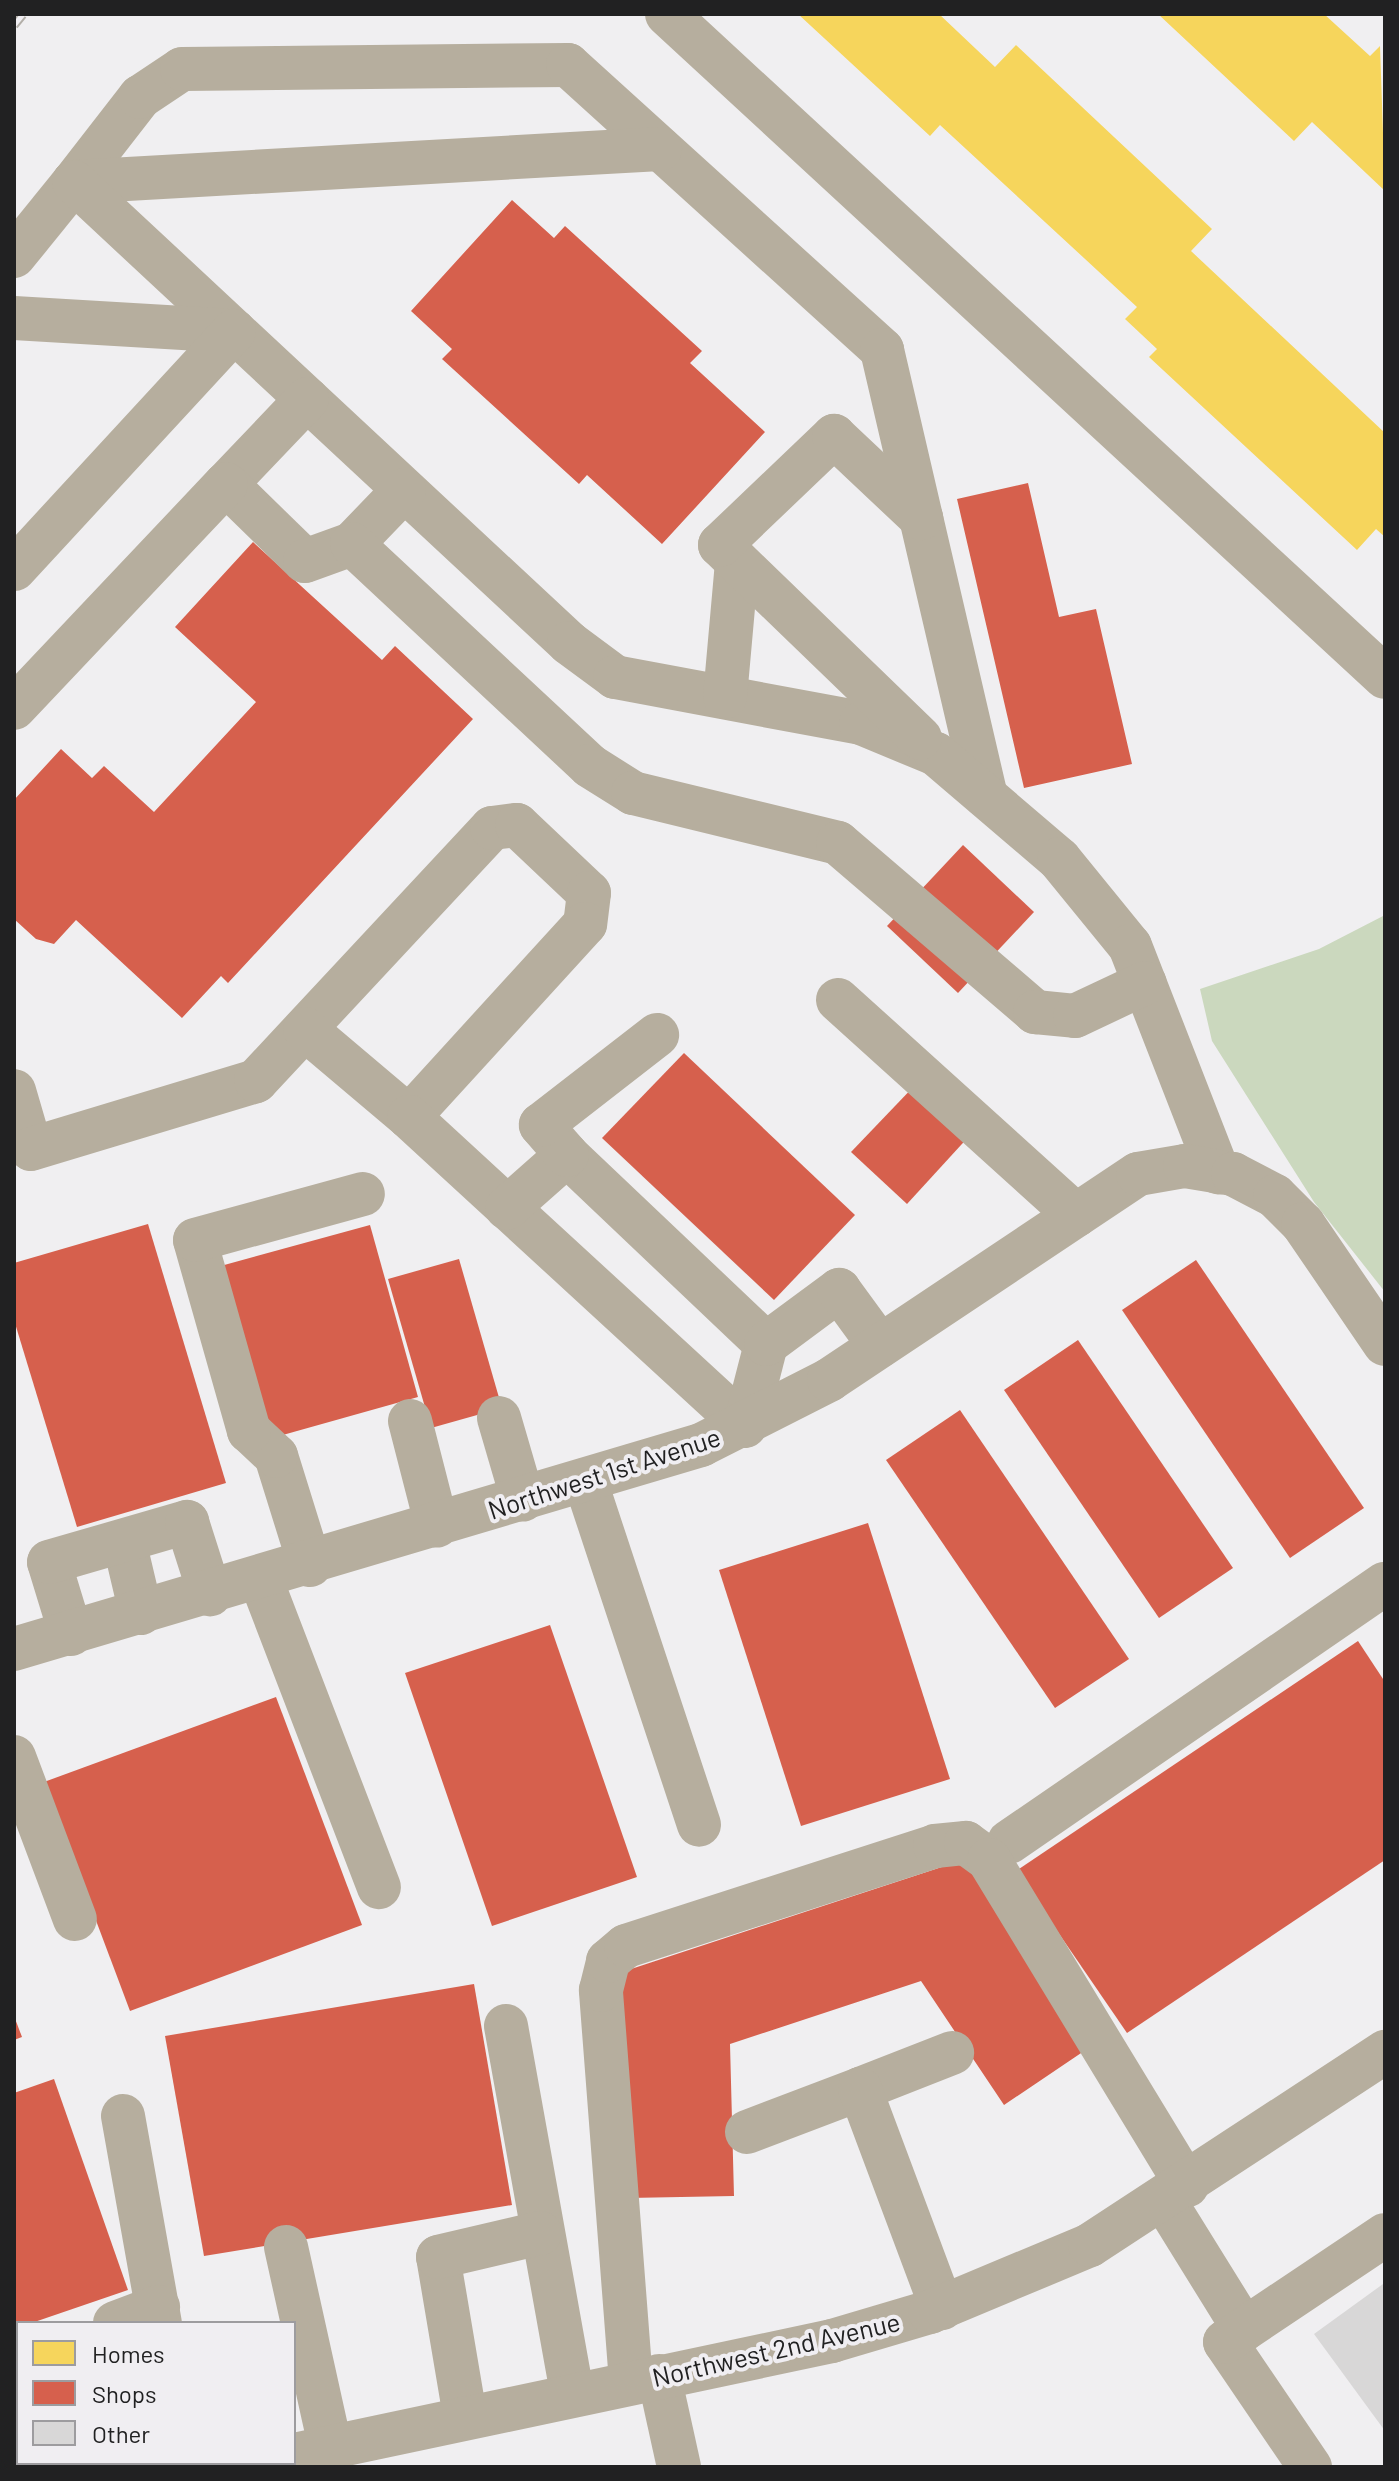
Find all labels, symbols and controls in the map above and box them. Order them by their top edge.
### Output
street label: Northwest 1st Avenue [484,1421,724,1525]
street label: Northwest 2nd Avenue [649,2305,903,2393]
legend [16,2321,296,2465]
text: Homes [92,2339,165,2368]
text: Shops [92,2379,157,2408]
text: Other [92,2419,150,2448]

